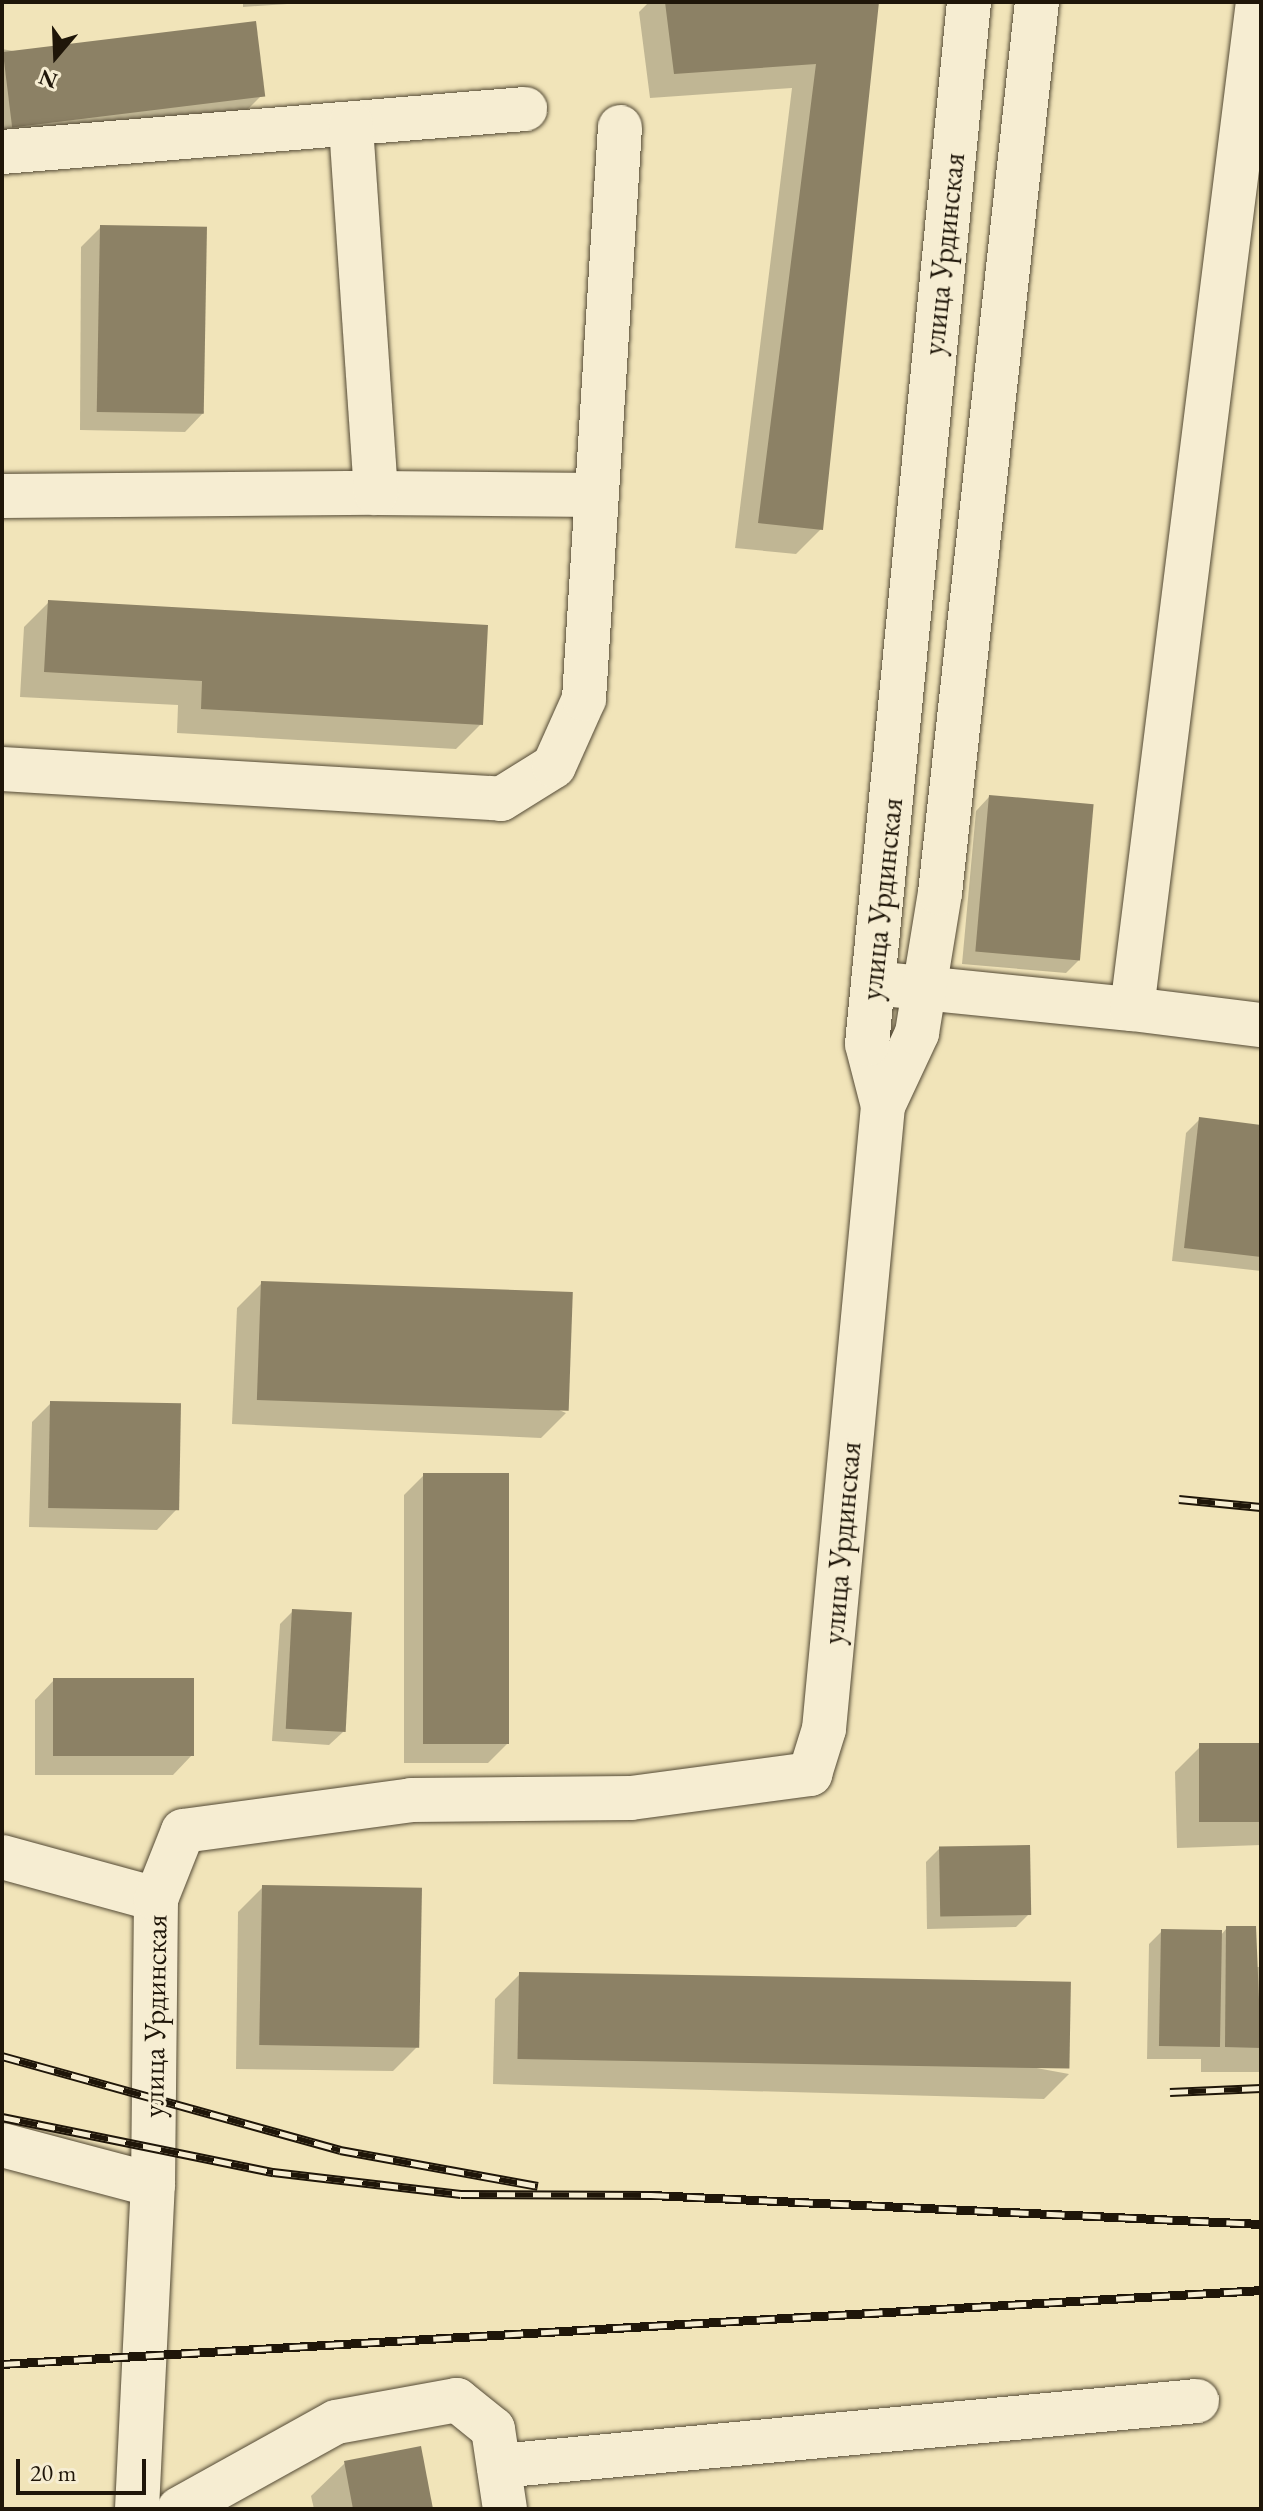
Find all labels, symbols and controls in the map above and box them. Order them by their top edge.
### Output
north arrow [16,16,96,96]
text: N [35,63,61,96]
street label: улица Урдинская [915,151,973,357]
street label: улица Урдинская [853,796,911,1002]
street label: улица Урдинская [815,1440,869,1646]
street label: улица Урдинская [135,1914,175,2118]
scale bar [20,2443,150,2493]
text: 20 m [30,2457,77,2488]

